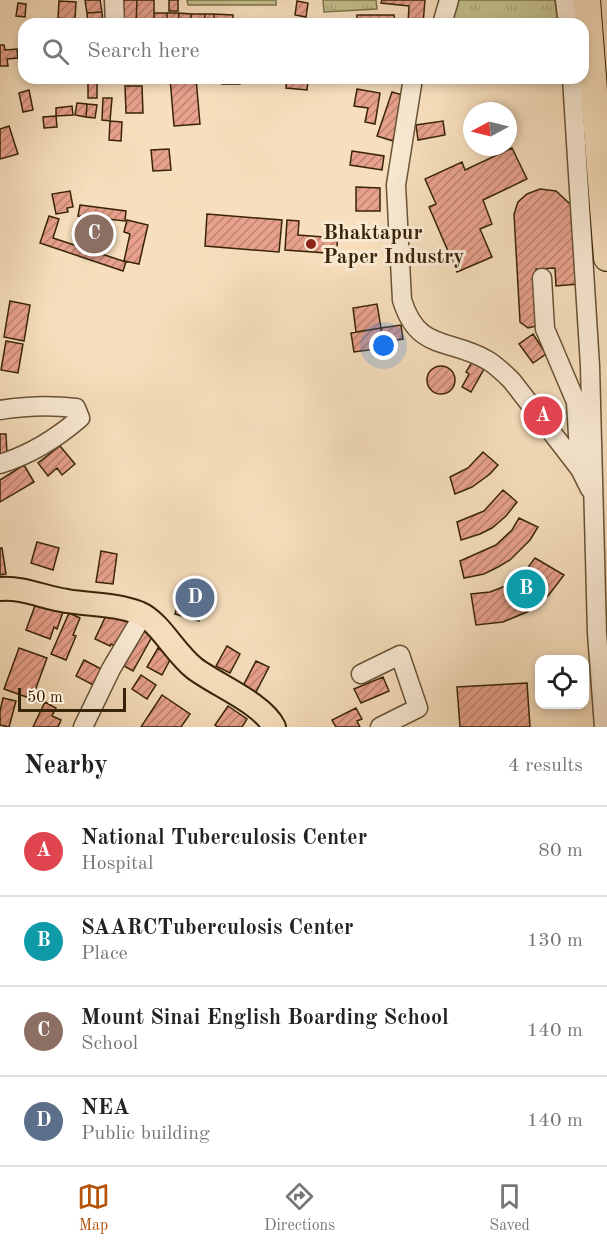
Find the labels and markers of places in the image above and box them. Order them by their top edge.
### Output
pin: C [74,212,113,256]
place label: Bhaktapur Paper Industry [323,223,464,268]
marker: Bhaktapur Paper Industry [304,237,318,251]
pin: A [524,394,562,438]
pin: B [506,566,546,612]
pin: D [176,576,214,620]

